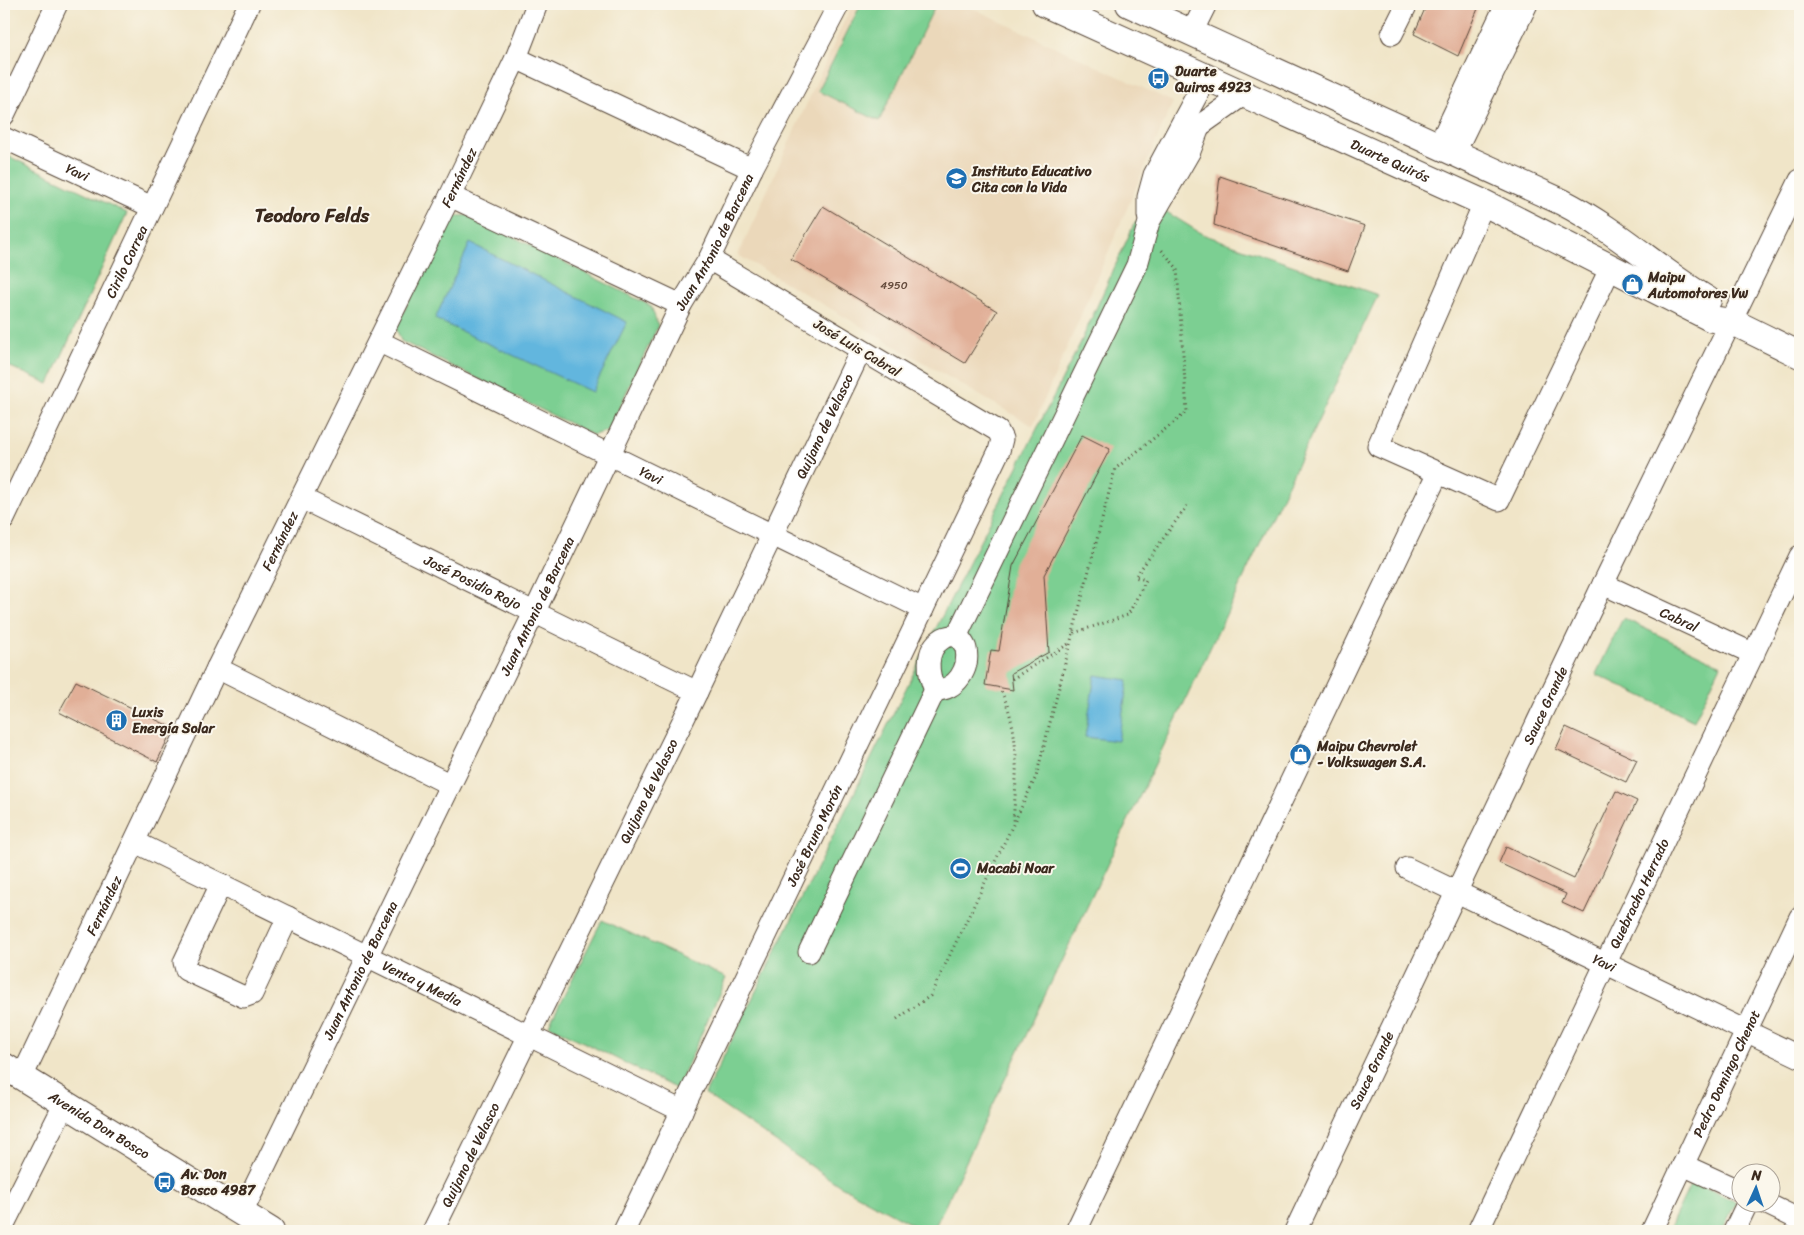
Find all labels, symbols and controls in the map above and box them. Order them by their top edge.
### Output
place label: Duarte Quiros 4923 [1174,59,1252,100]
bus stop icon: Duarte Quiros 4923 [1147,67,1171,91]
street label: Duarte Quirós [1346,132,1435,190]
street label: Fernández [434,143,484,212]
street label: Yavi [61,156,94,189]
place label: Instituto Educativo Cita con la Vida [971,159,1093,200]
school or university icon: Instituto Educativo Cita con la Vida [944,167,968,191]
street label: Juan Antonio de Barcena [667,169,761,315]
district label: Teodoro Felds [255,199,370,232]
street label: Cirilo Correa [98,221,155,302]
place label: Maipu Automotores Vw [1647,265,1749,306]
shop icon: Maipu Automotores Vw [1620,273,1644,297]
house number: 4950 [880,276,908,295]
street label: José Luis Cabral [807,311,907,385]
street label: Quijano de Velasco [789,369,860,483]
street label: Yavi [635,459,668,492]
street label: Fernández [254,506,305,575]
street label: Juan Antonio de Barcena [492,532,581,681]
street label: José Posidio Rojo [419,547,526,617]
street label: Cabral [1656,600,1704,640]
street label: Sauce Grande [1516,662,1575,749]
place label: Luxis Energía Solar [132,700,216,741]
building icon: Luxis Energía Solar [104,708,128,732]
street label: Quijano de Velasco [612,734,685,848]
place label: Maipu Chevrolet - Volkswagen S.A. [1316,734,1427,775]
shop icon: Maipu Chevrolet - Volkswagen S.A. [1289,742,1313,766]
street label: José Bruno Morón [779,780,850,891]
street label: Quebracho Herrado [1602,834,1676,953]
sports icon: Macabi Noar [949,856,973,880]
place label: Macabi Noar [976,856,1055,881]
street label: Fernández [79,871,129,940]
street label: Juan Antonio de Barcena [315,896,405,1045]
street label: Yavi [1588,947,1621,980]
street label: Venta y Media [378,953,467,1014]
street label: Pedro Domingo Chenot [1685,1006,1767,1142]
street label: Sauce Grande [1342,1027,1401,1114]
street label: Avenida Don Bosco [43,1083,155,1166]
street label: Quijano de Velasco [434,1098,507,1211]
place label: Av. Don Bosco 4987 [180,1162,256,1203]
north arrow [1732,1162,1782,1212]
text: N [1750,1163,1762,1188]
bus stop icon: Av. Don Bosco 4987 [153,1170,177,1194]

